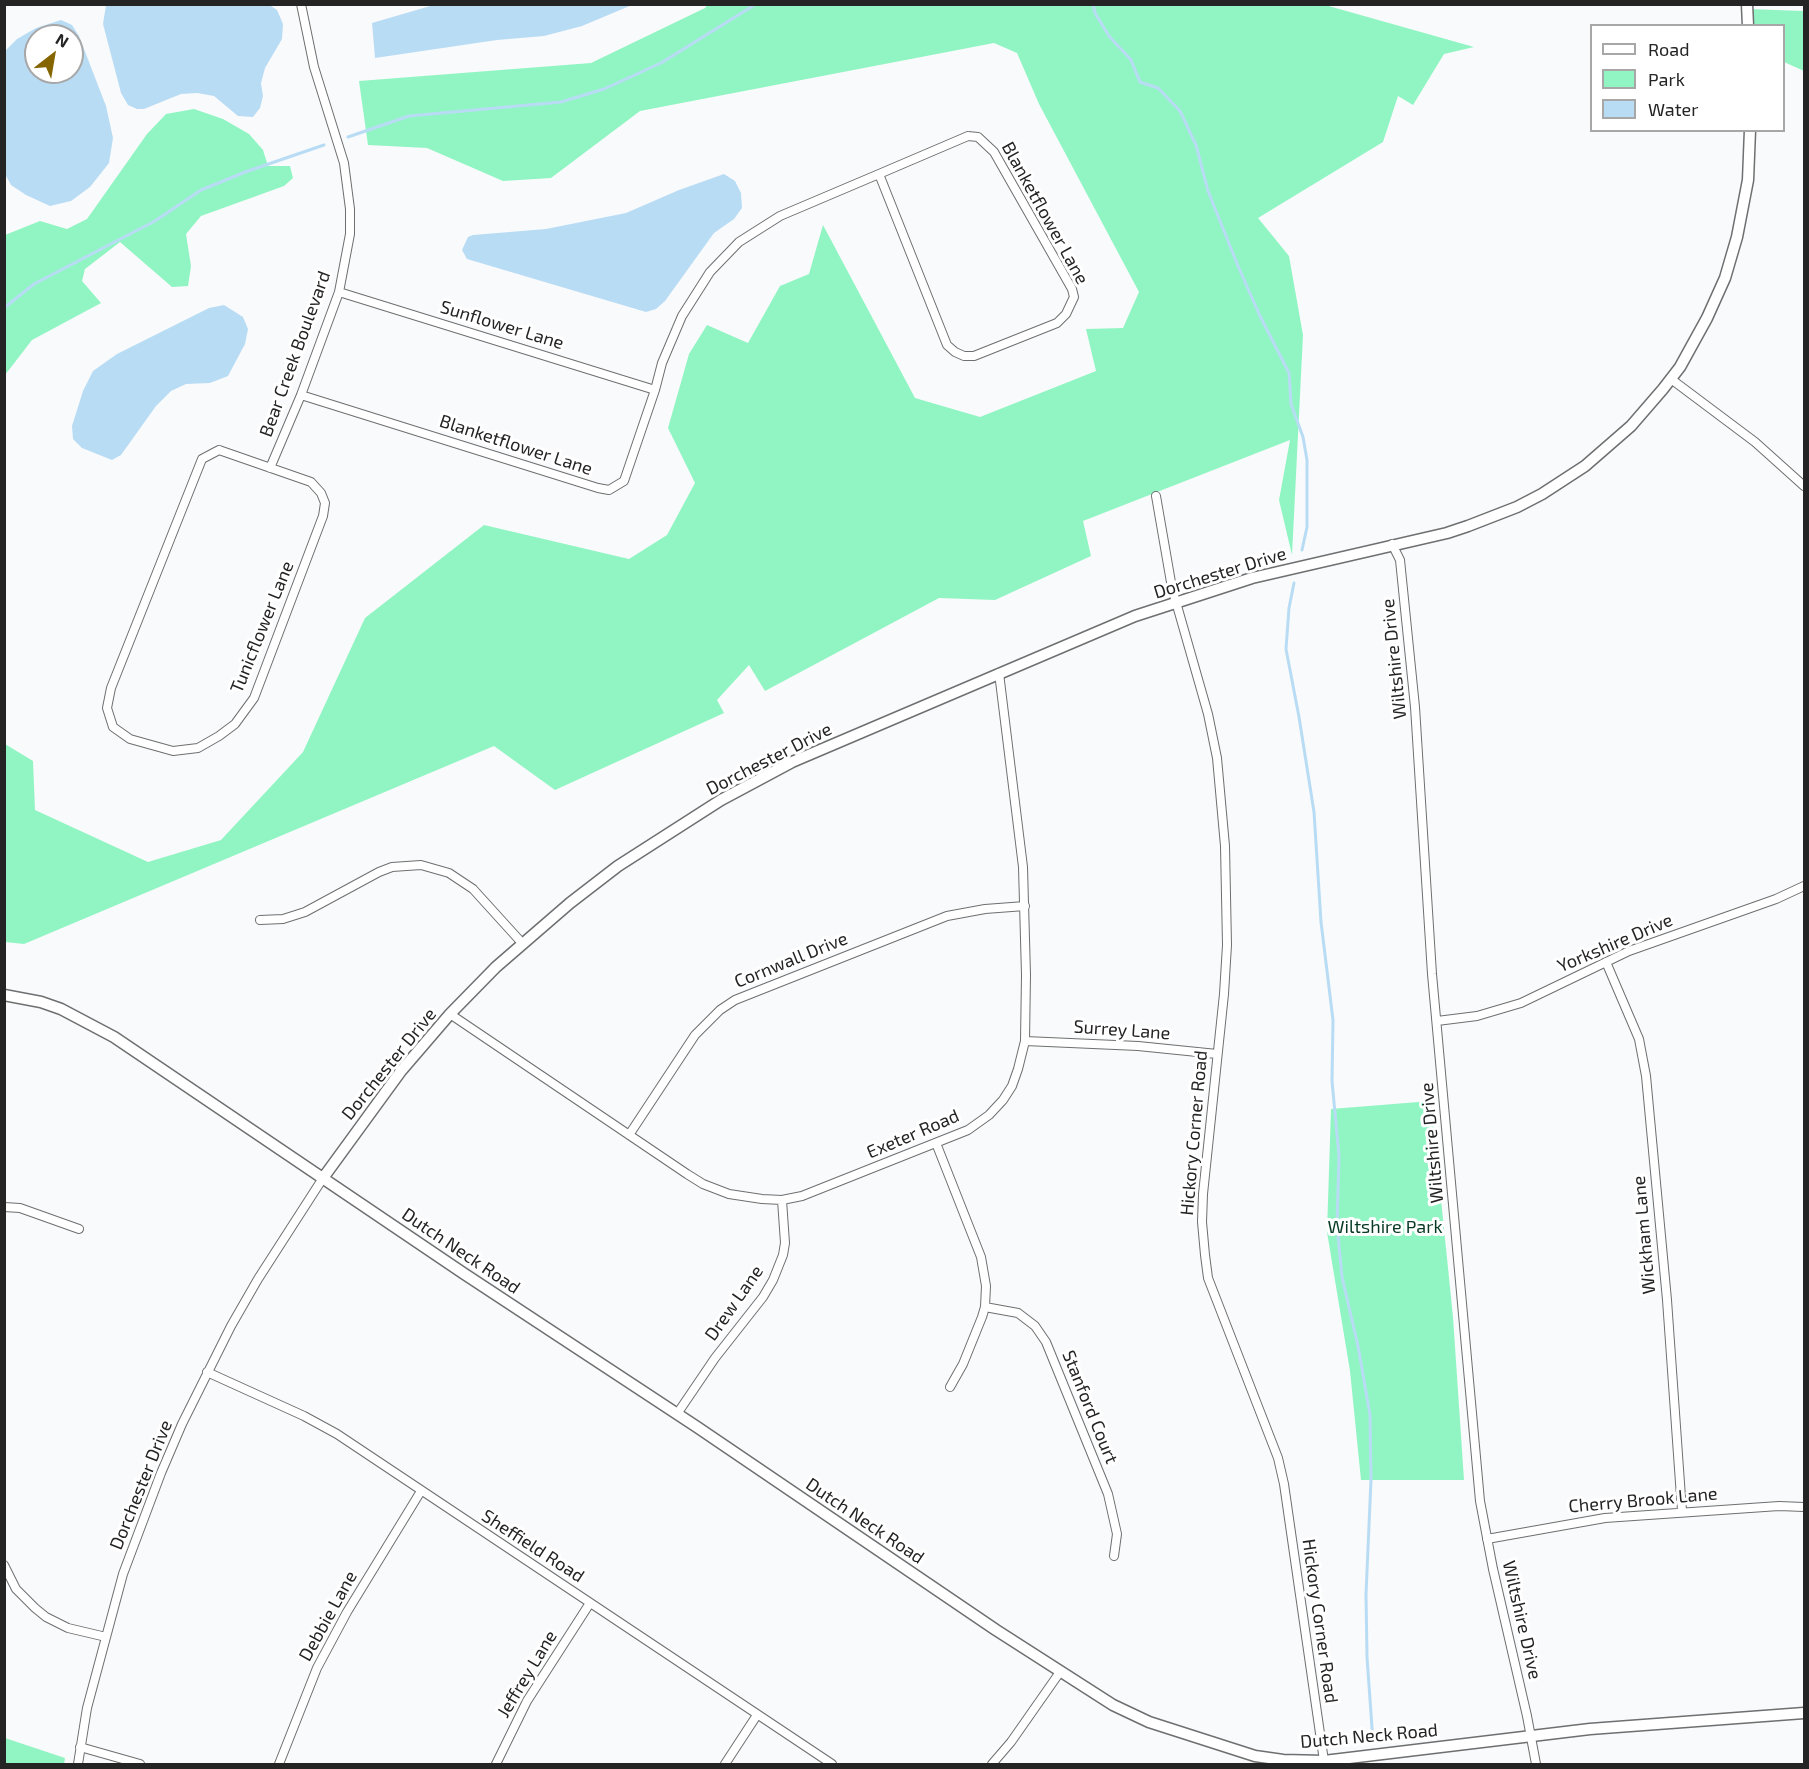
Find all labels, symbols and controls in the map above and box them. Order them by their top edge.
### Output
north arrow [24,24,84,84]
legend [1590,24,1785,132]
text: N [53,29,72,51]
text: Road [1648,38,1689,60]
text: Park [1648,68,1685,90]
text: Water [1648,98,1698,120]
street label: Blanketflower Lane [997,138,1093,288]
street label: Bear Creek Boulevard [255,268,335,440]
street label: Sunflower Lane [438,296,566,354]
street label: Blanketflower Lane [437,410,595,480]
street label: Dorchester Drive [1151,543,1289,603]
street label: Tunicflower Lane [226,558,298,696]
street label: Wiltshire Drive [1377,598,1411,720]
street label: Dorchester Drive [703,718,835,800]
street label: Yorkshire Drive [1554,909,1676,977]
street label: Cornwall Drive [731,927,851,993]
street label: Dorchester Drive [337,1004,441,1124]
street label: Surrey Lane [1073,1016,1171,1044]
street label: Hickory Corner Road [1176,1050,1212,1216]
street label: Wiltshire Drive [1416,1082,1448,1204]
street label: Exeter Road [864,1105,962,1163]
street label: Wickham Lane [1628,1175,1660,1295]
street label: Dutch Neck Road [398,1203,524,1299]
park label: Wiltshire Park [1327,1216,1443,1238]
street label: Drew Lane [700,1261,768,1345]
street label: Stanford Court [1057,1347,1123,1467]
street label: Dorchester Drive [105,1417,177,1553]
street label: Dutch Neck Road [802,1473,928,1569]
street label: Cherry Brook Lane [1568,1483,1718,1517]
street label: Sheffield Road [478,1505,588,1587]
street label: Hickory Corner Road [1298,1537,1342,1705]
street label: Wiltshire Drive [1498,1559,1546,1681]
street label: Debbie Lane [294,1567,362,1665]
street label: Jeffrey Lane [493,1626,561,1722]
street label: Dutch Neck Road [1299,1719,1439,1753]

